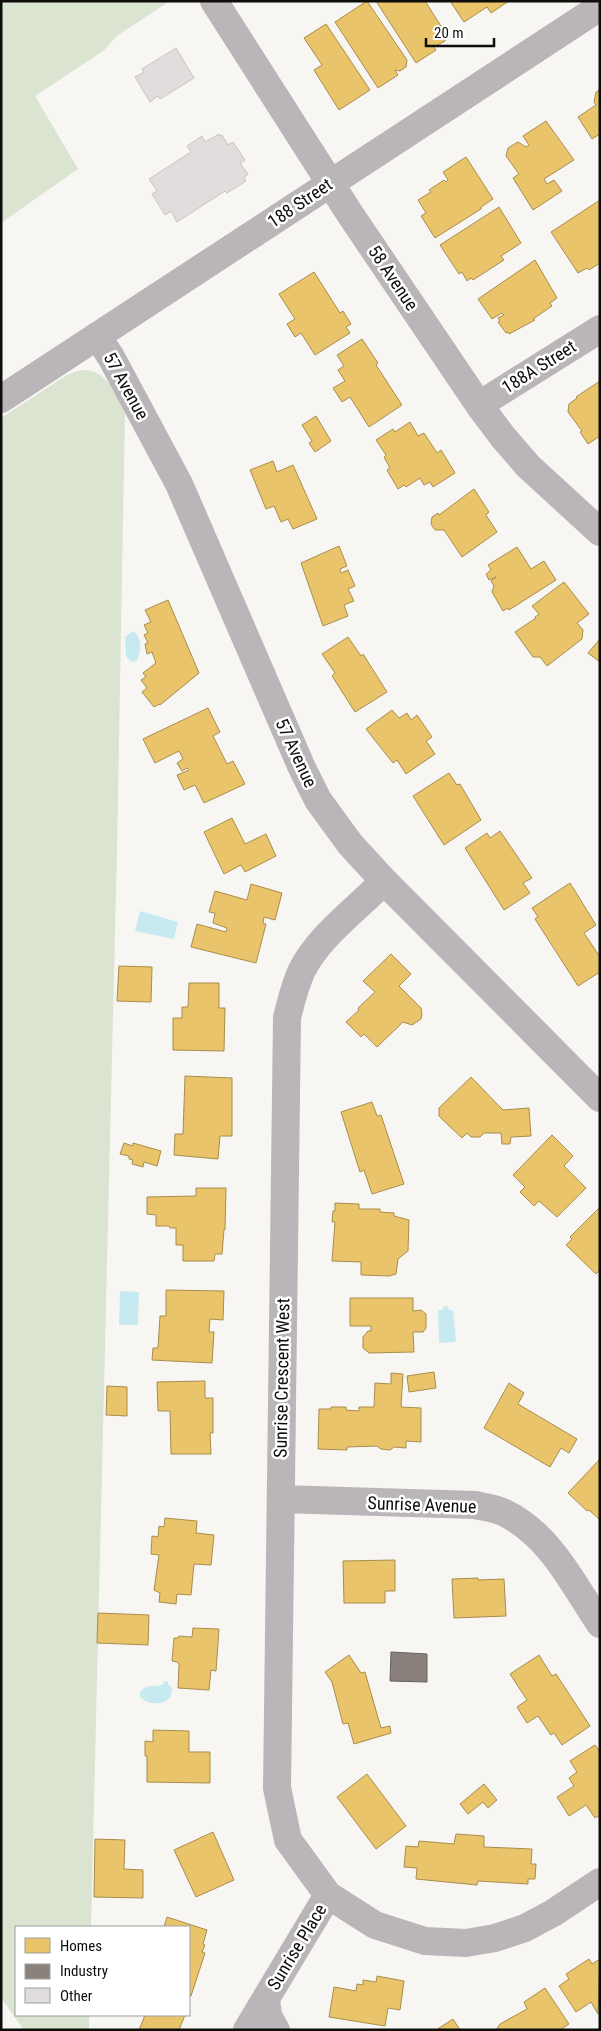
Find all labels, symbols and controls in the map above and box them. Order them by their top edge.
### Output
scale bar [426,15,494,47]
text: 20 m [434,24,464,42]
street label: 188 Street [264,173,336,232]
street label: 58 Avenue [364,241,423,314]
street label: 188A Street [498,336,580,398]
street label: 57 Avenue [99,348,153,423]
street label: 57 Avenue [271,715,322,791]
street label: Sunrise Crescent West [270,1298,293,1458]
street label: Sunrise Avenue [367,1492,477,1517]
street label: Sunrise Place [263,1900,330,1994]
legend [15,1926,190,2016]
text: Homes [60,1937,102,1955]
text: Industry [60,1962,108,1980]
text: Other [60,1987,93,2005]

